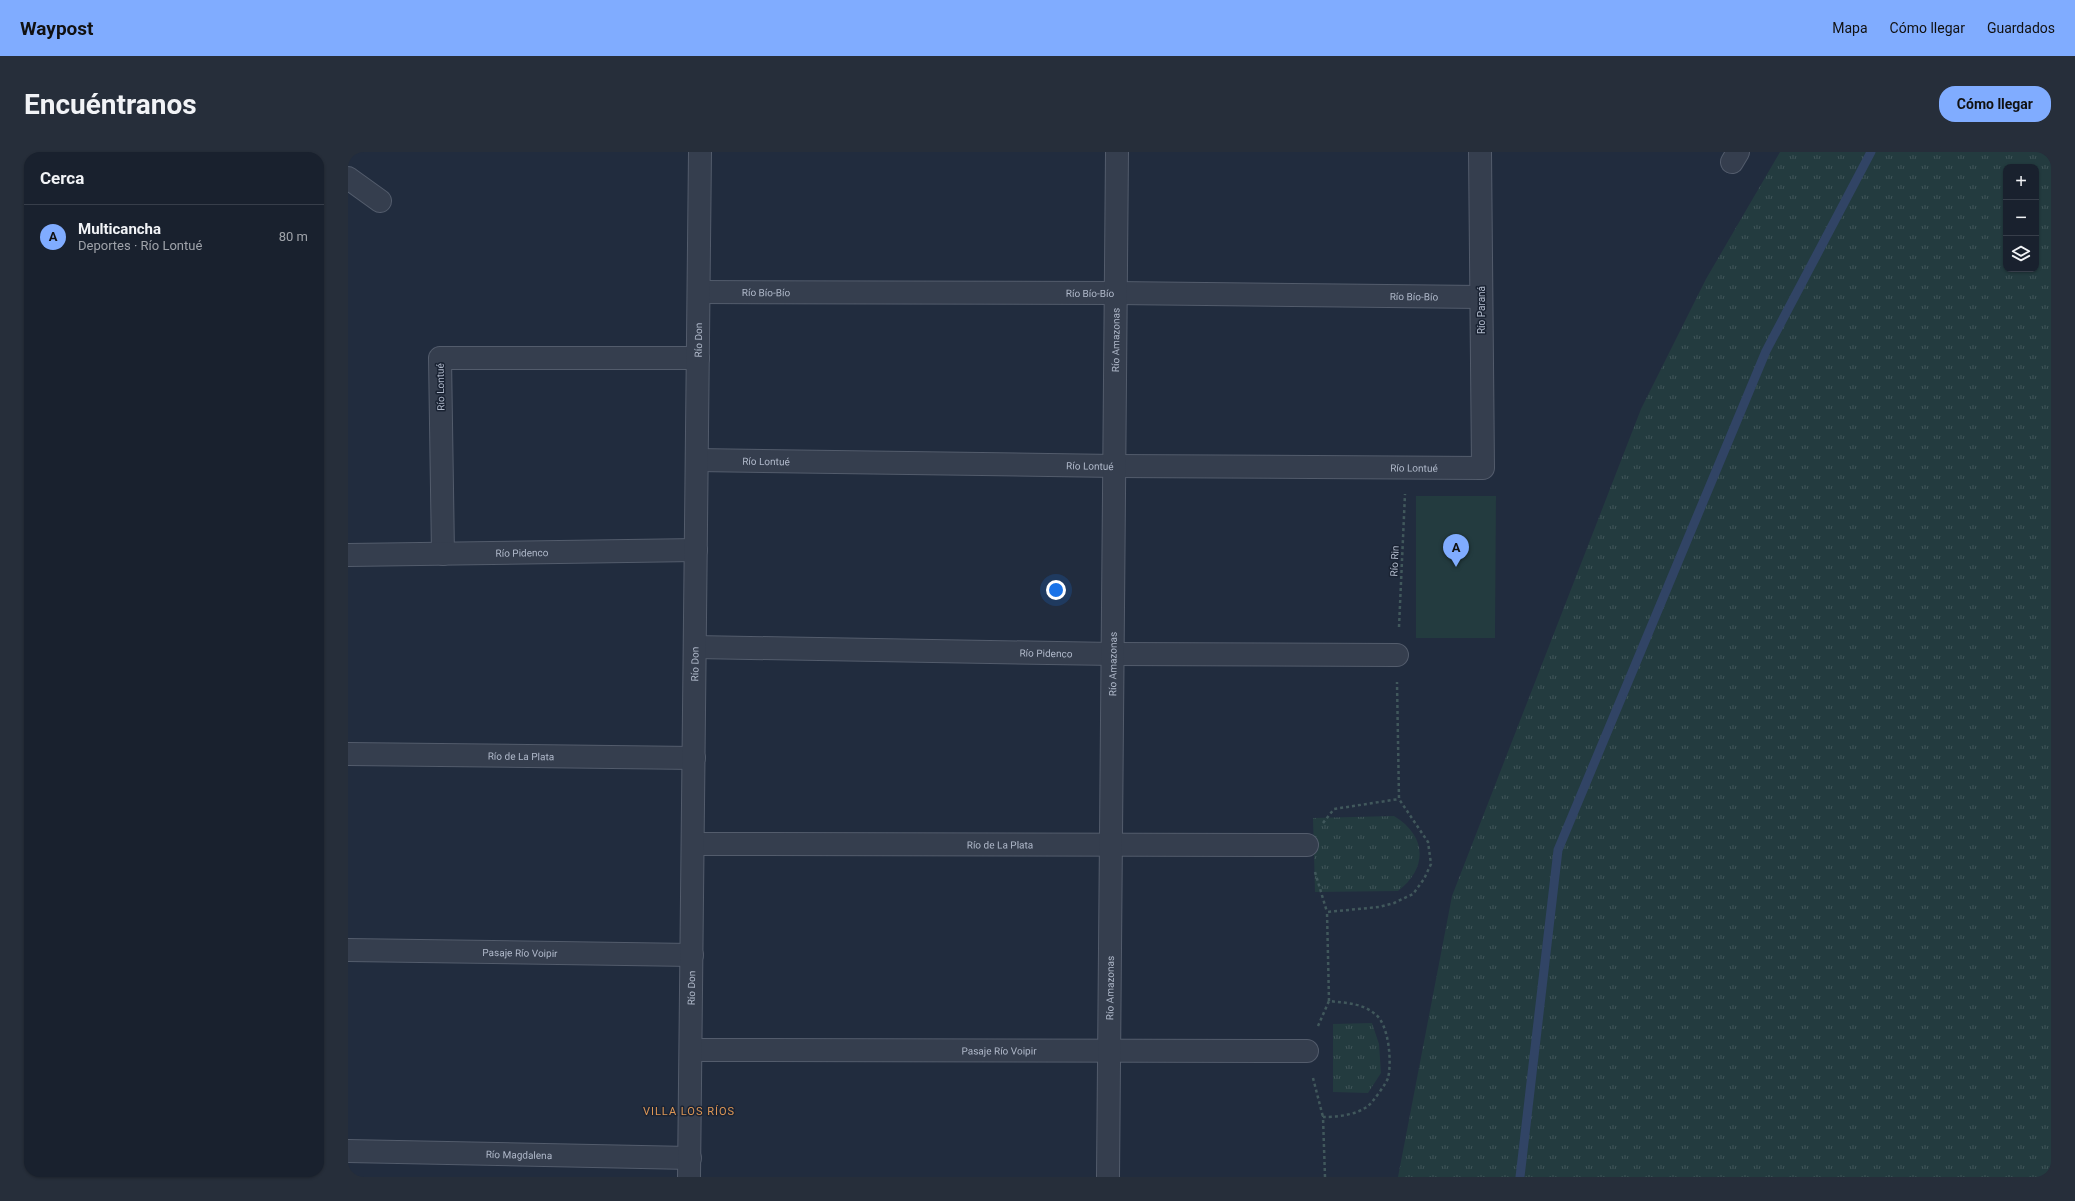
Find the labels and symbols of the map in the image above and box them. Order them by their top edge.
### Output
street label: Río Paraná [1476,286,1487,334]
street label: Río Bío-Bío [742,287,791,298]
street label: Río Bío-Bío [1066,288,1115,299]
street label: Río Bío-Bío [1390,291,1439,303]
street label: Río Amazonas [1110,308,1122,372]
street label: Río Don [693,323,704,357]
street label: Río Lontué [435,363,446,411]
street label: Río Lontué [742,456,790,467]
street label: Río Lontué [1066,460,1114,472]
street label: Río Lontué [1390,462,1438,474]
pin: A [1443,534,1469,567]
street label: Río Rin [1388,545,1401,577]
street label: Río Pidenco [495,547,549,559]
your location [1046,580,1066,600]
street label: Río Amazonas [1107,632,1119,696]
street label: Río Don [689,647,701,681]
street label: Río Pidenco [1019,647,1073,659]
street label: Río de La Plata [488,751,554,762]
street label: Río de La Plata [967,839,1033,851]
street label: Pasaje Río Voipir [482,947,558,959]
street label: Río Amazonas [1104,956,1116,1020]
street label: Río Don [686,971,697,1005]
street label: Pasaje Río Voipir [961,1045,1037,1057]
district label: VILLA LOS RÍOS [643,1105,735,1118]
street label: Río Magdalena [486,1149,552,1161]

